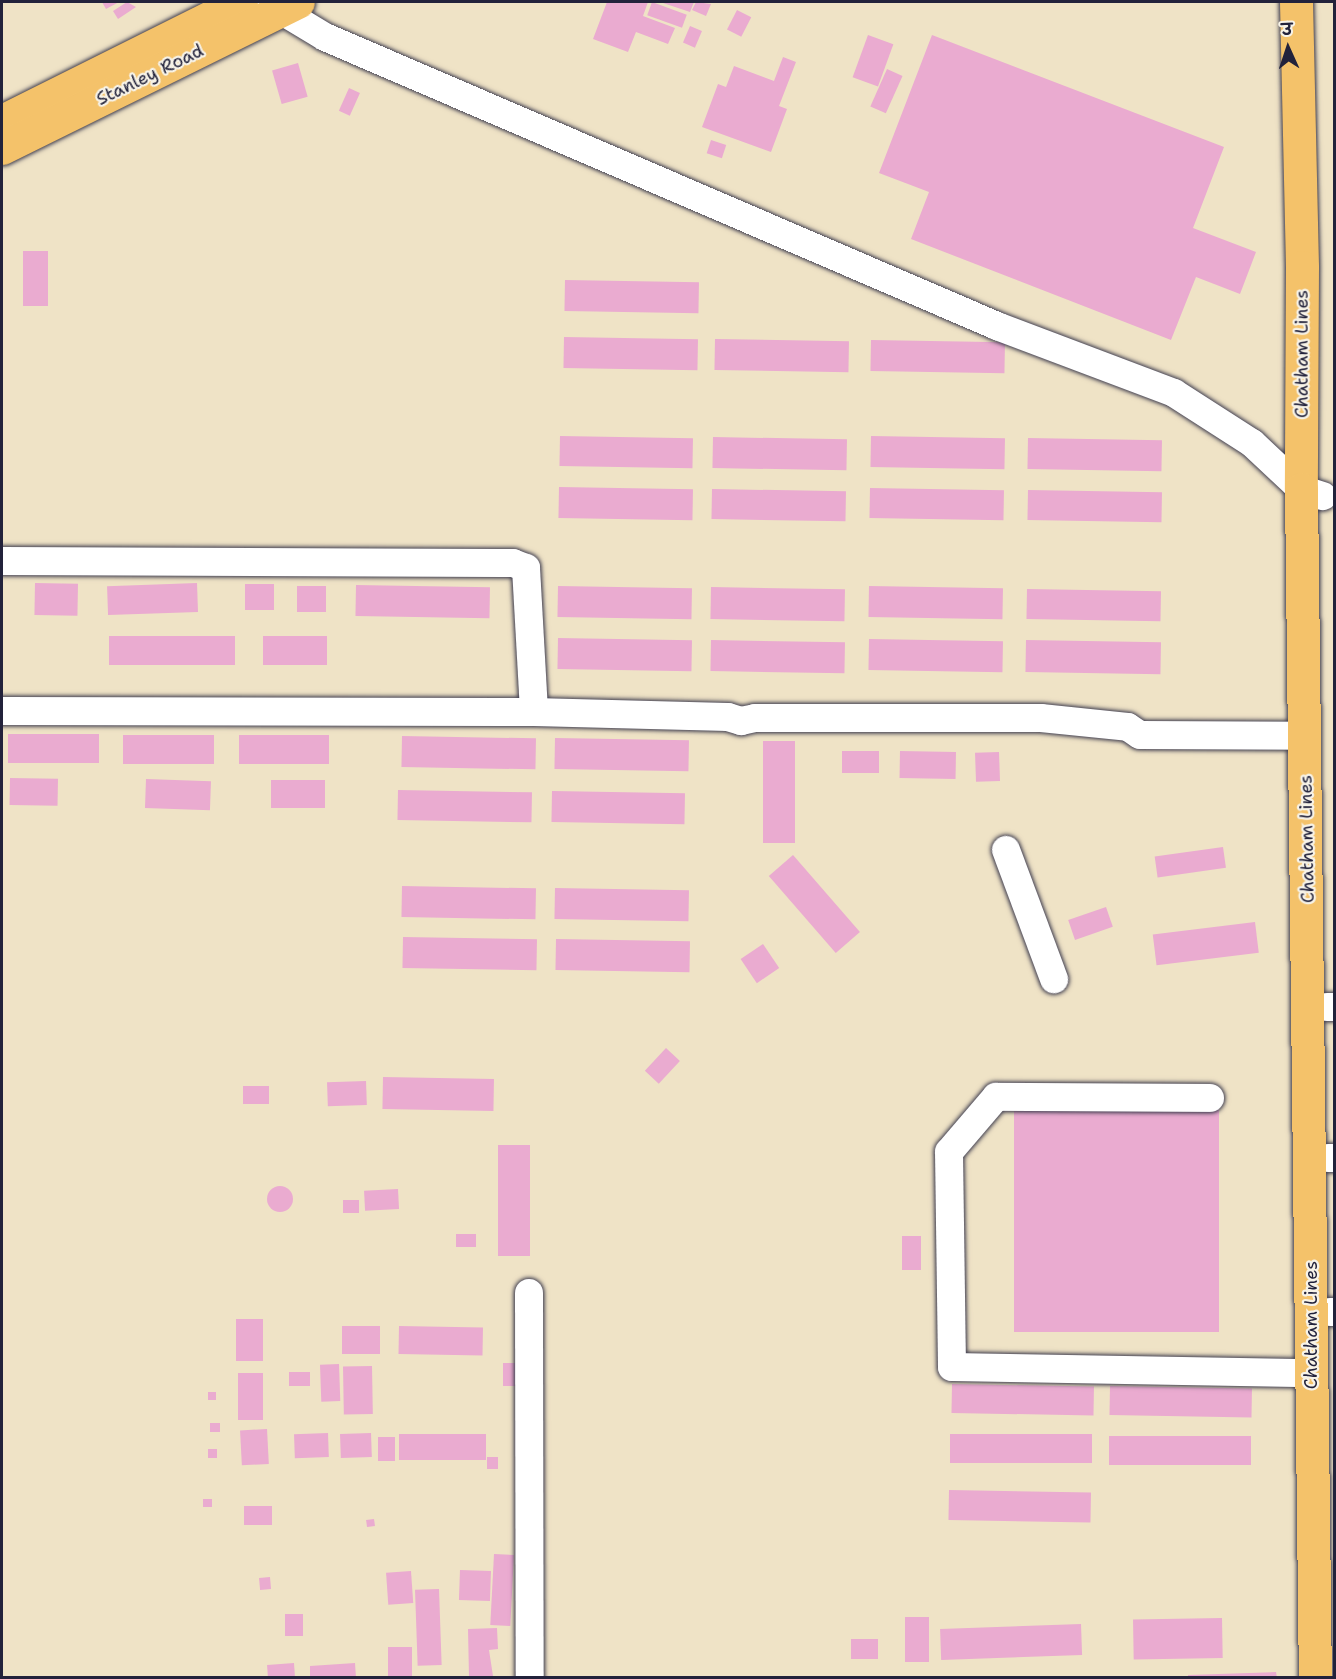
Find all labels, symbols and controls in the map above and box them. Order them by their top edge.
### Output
north arrow [1258,18,1318,78]
text: उ [1281,19,1293,40]
street label: Stanley Road [93,40,207,110]
street label: Chatham Lines [1291,290,1313,418]
street label: Chatham Lines [1295,775,1319,903]
street label: Chatham Lines [1300,1261,1322,1389]

